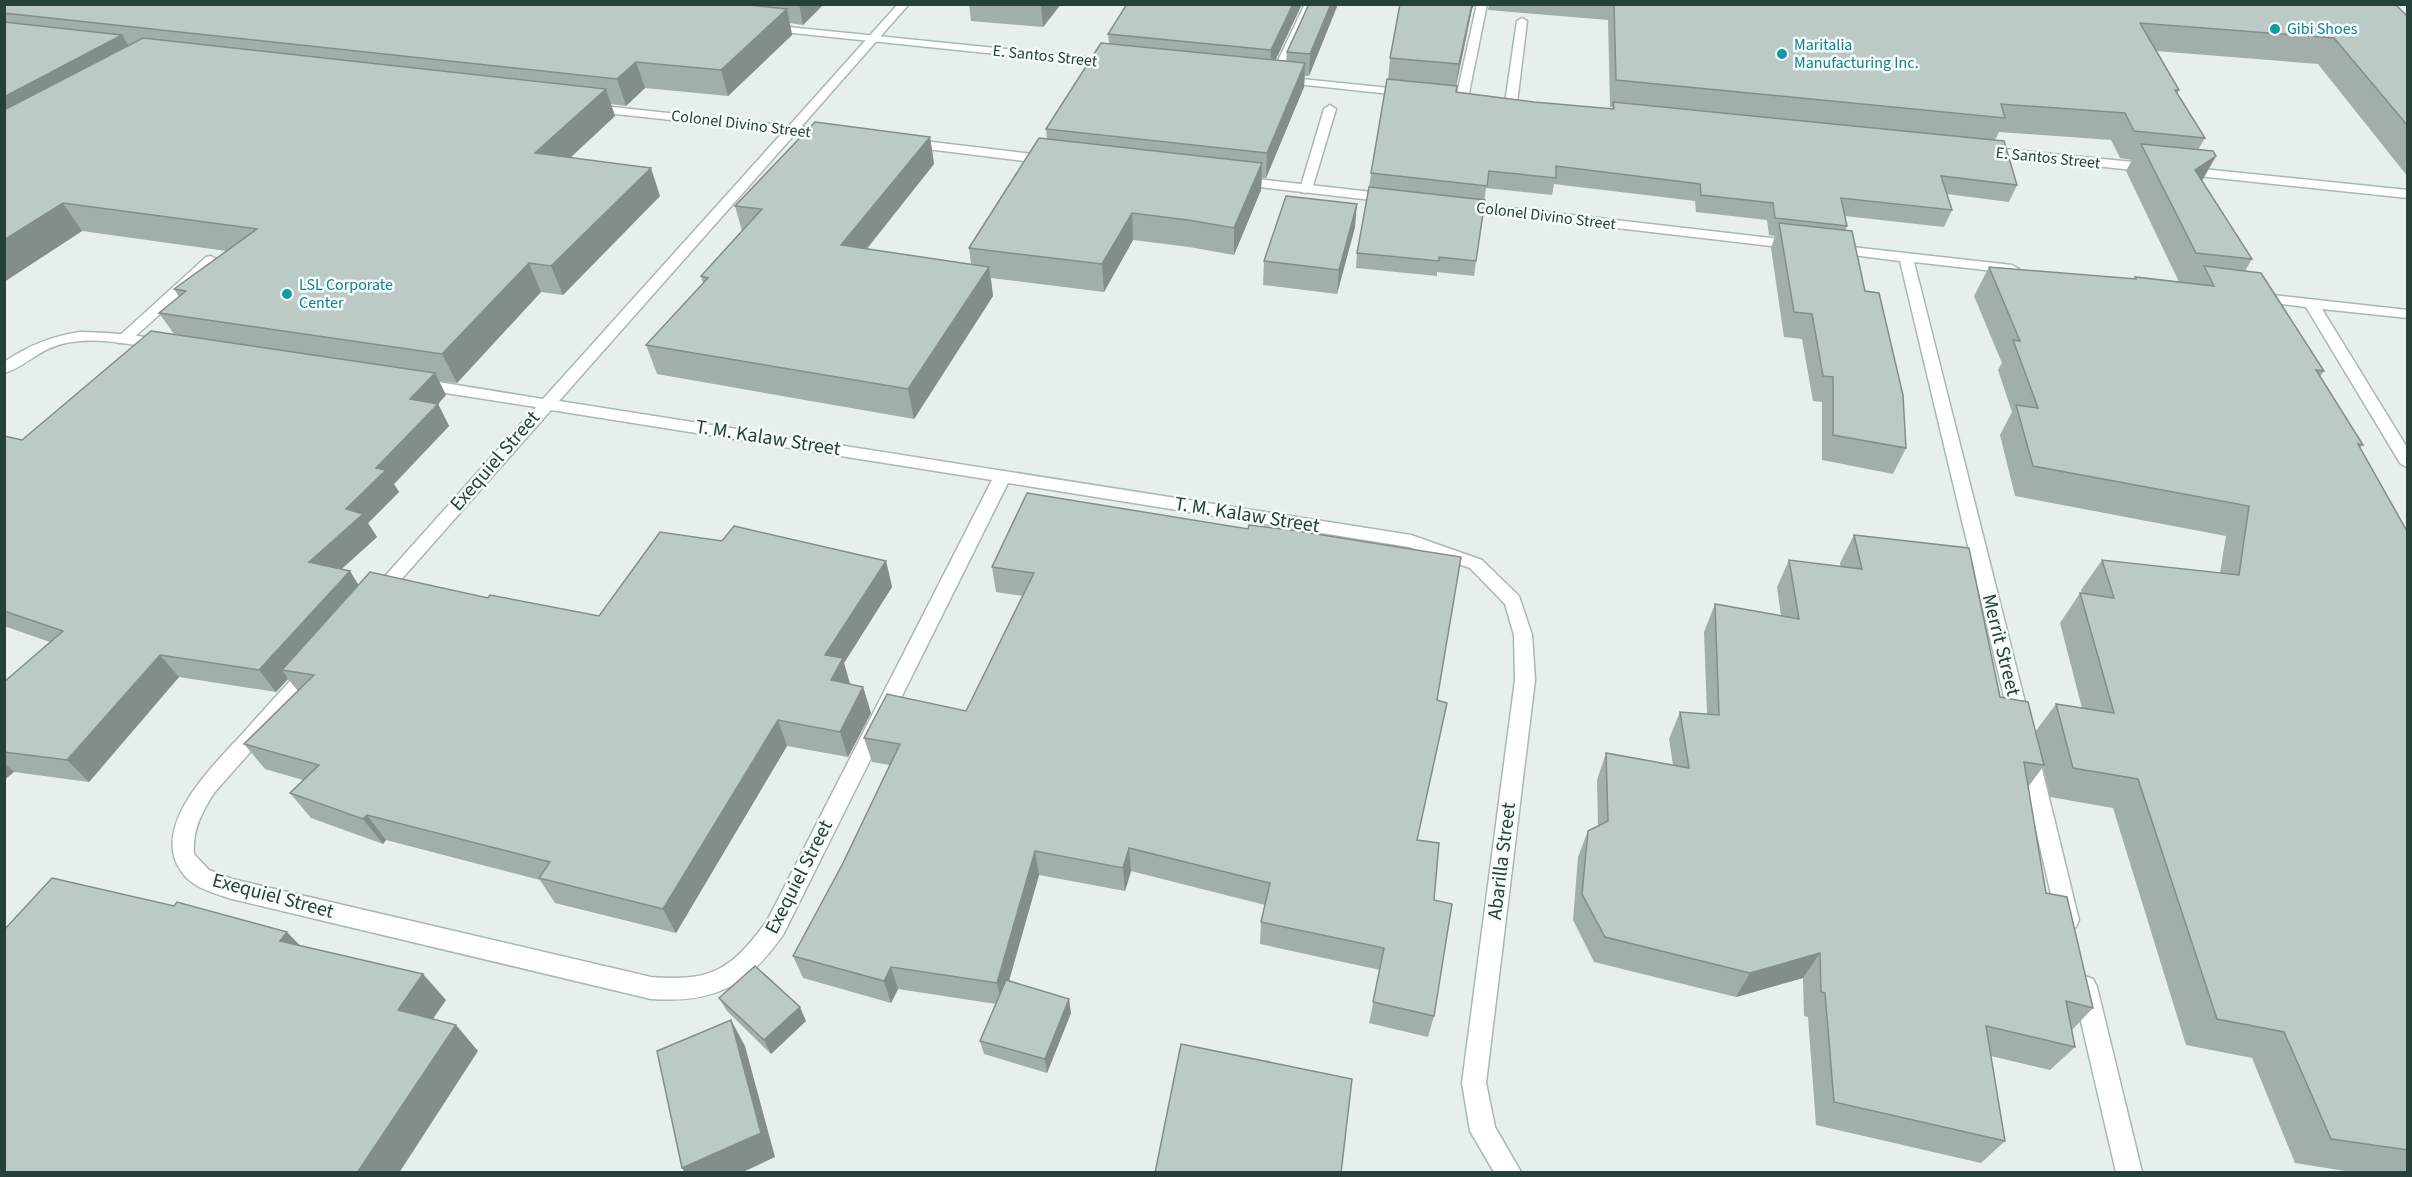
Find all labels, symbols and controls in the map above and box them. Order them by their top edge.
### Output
place label: Gibi Shoes [2287,18,2358,40]
marker: Gibi Shoes [2268,22,2282,36]
place label: Maritalia Manufacturing Inc. [1794,34,1919,74]
street label: E. Santos Street [992,40,1099,72]
marker: Maritalia Manufacturing Inc. [1775,47,1789,61]
street label: Colonel Divino Street [670,105,813,144]
street label: E. Santos Street [1995,142,2102,174]
street label: Colonel Divino Street [1475,197,1618,236]
place label: LSL Corporate Center [299,274,393,314]
marker: LSL Corporate Center [280,287,294,301]
street label: Exequiel Street [444,405,547,517]
street label: T. M. Kalaw Street [693,413,843,463]
street label: T. M. Kalaw Street [1172,490,1322,540]
street label: Merrit Street [1975,591,2027,699]
street label: Abarilla Street [1481,801,1523,921]
street label: Exequiel Street [758,815,840,939]
street label: Exequiel Street [209,866,337,926]

